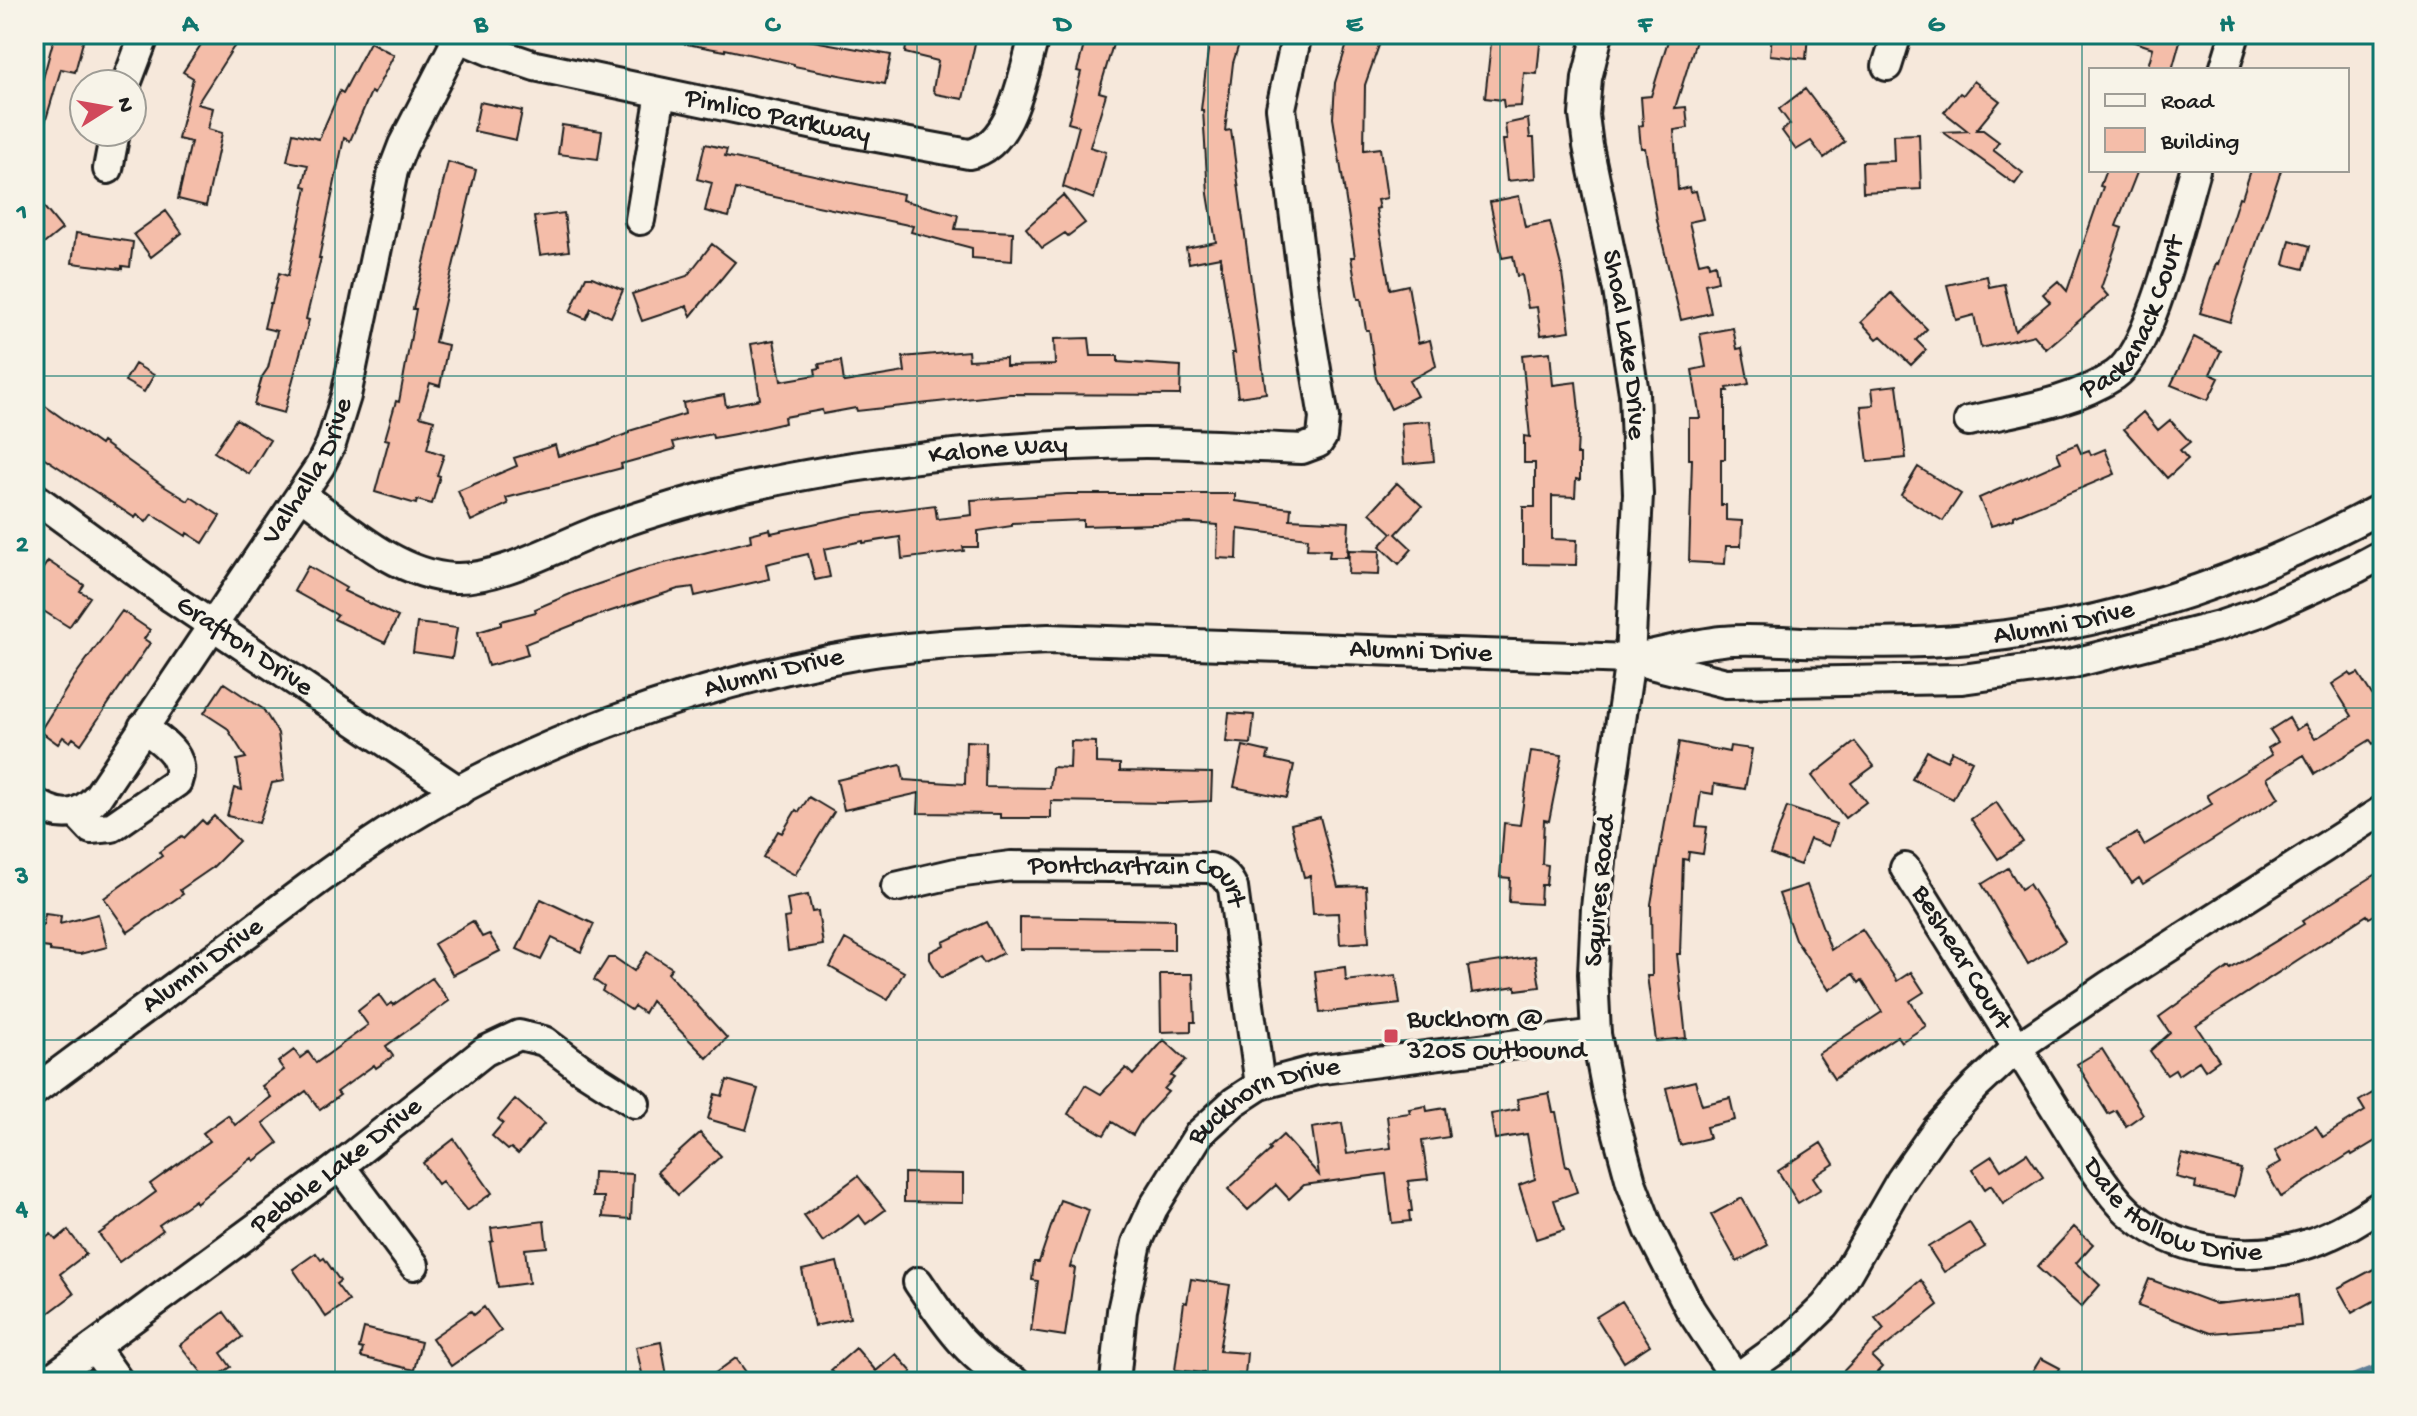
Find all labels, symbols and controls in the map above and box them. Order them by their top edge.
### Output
text: A [181,11,199,42]
text: B [473,11,489,42]
text: C [765,11,782,42]
text: D [1053,11,1073,42]
text: E [1346,11,1364,42]
text: F [1637,11,1653,42]
text: G [1928,11,1946,42]
text: H [2220,11,2236,42]
north arrow [68,68,148,148]
legend [2089,68,2349,172]
street label: Pimlico Parkway [681,81,873,152]
text: Road [2161,89,2215,118]
text: N [110,95,138,114]
text: Building [2160,129,2239,158]
text: 1 [16,199,27,230]
street label: Packanack Court [2075,230,2193,408]
street label: Shoal Lake Drive [1594,247,1652,441]
street label: Valhalla Drive [255,393,361,552]
street label: Kalone Way [927,429,1069,473]
text: 2 [16,531,29,562]
street label: Grafton Drive [169,589,320,705]
street label: Alumni Drive [1992,593,2139,653]
street label: Alumni Drive [1349,633,1493,671]
street label: Alumni Drive [700,641,847,706]
street label: Squires Road [1578,812,1624,968]
street label: Pontchartrain Court [1027,850,1252,911]
text: 3 [14,863,29,894]
street label: Beshear Court [1903,878,2020,1039]
street label: Alumni Drive [135,910,271,1022]
place label: Buckhorn @ 3205 Outbound [1406,1004,1589,1069]
marker: Buckhorn @ 3205 Outbound [1382,1027,1400,1045]
street label: Buckhorn Drive [1179,1051,1342,1152]
street label: Pebble Lake Drive [244,1090,430,1243]
street label: Dale Hollow Drive [2074,1150,2263,1270]
text: 4 [15,1195,29,1226]

